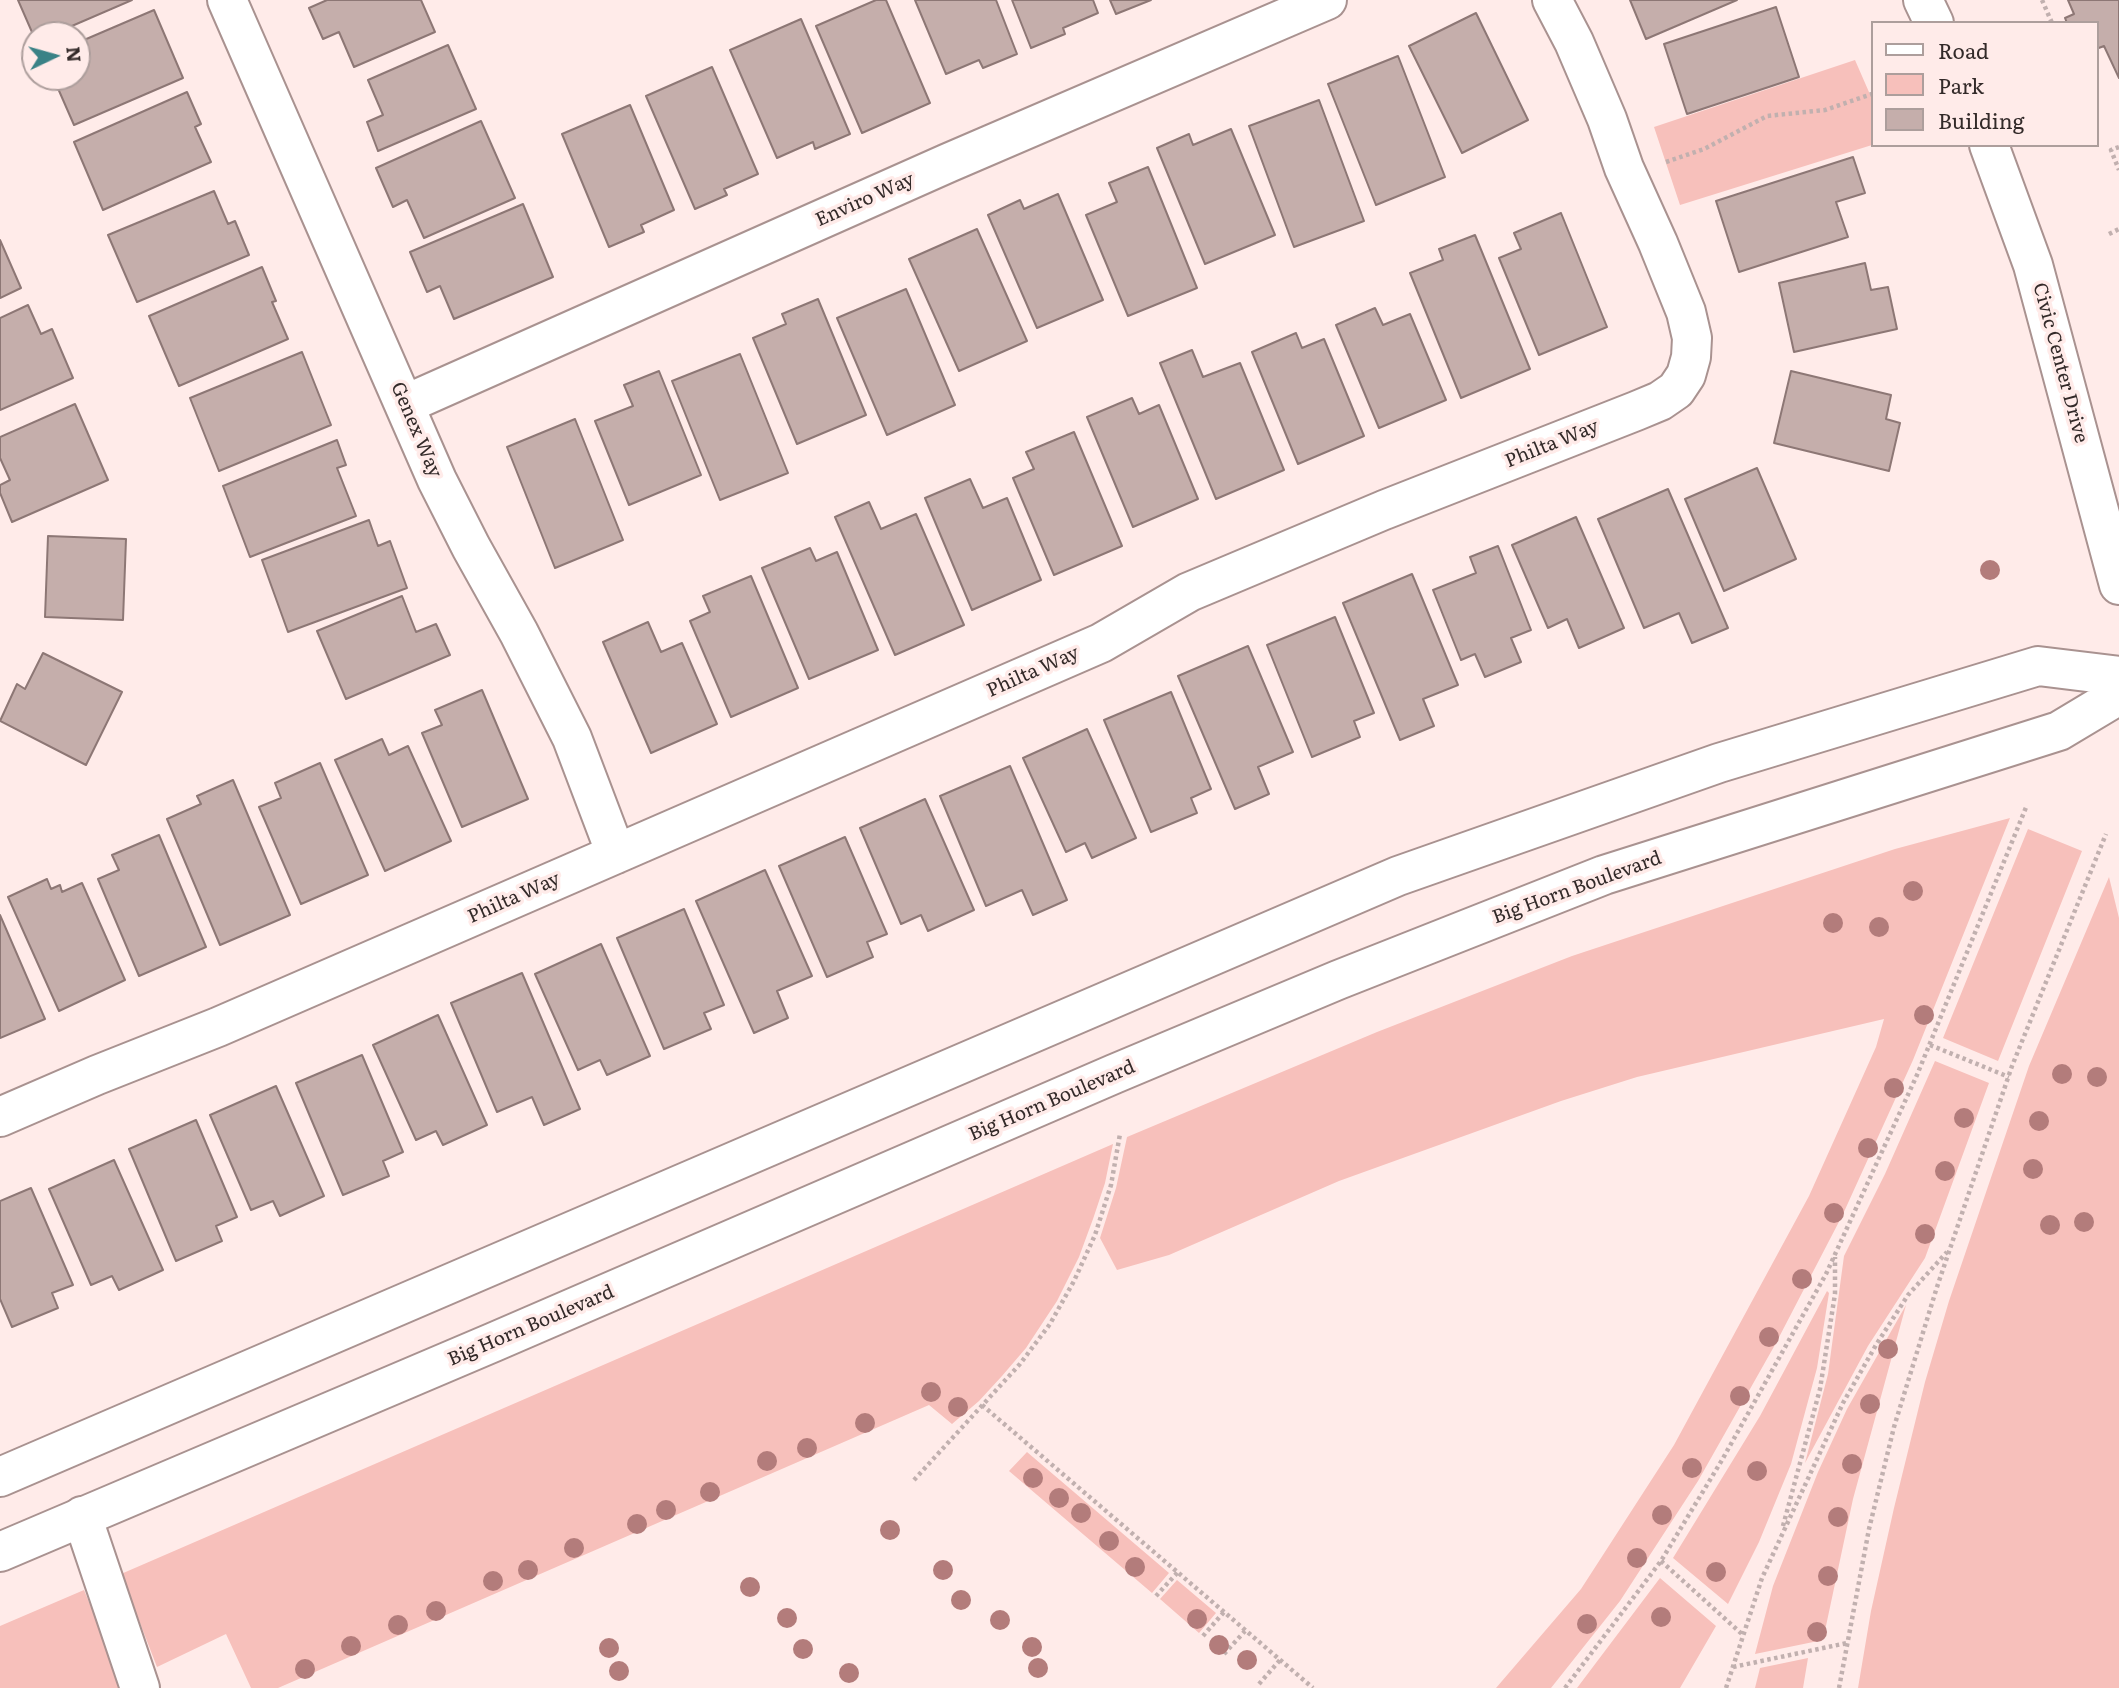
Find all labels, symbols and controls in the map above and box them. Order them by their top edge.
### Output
north arrow [21,21,91,91]
legend [1870,21,2098,147]
text: Road [1938,34,1989,65]
text: N [60,45,90,64]
text: Park [1938,69,1984,100]
text: Building [1938,104,2024,135]
street label: Enviro Way [812,168,918,232]
street label: Civic Center Drive [2028,280,2092,446]
street label: Genex Way [386,379,446,481]
street label: Philta Way [1502,415,1602,473]
street label: Philta Way [983,642,1083,702]
street label: Big Horn Boulevard [1489,847,1665,929]
street label: Philta Way [464,868,564,928]
street label: Big Horn Boulevard [966,1056,1138,1146]
street label: Big Horn Boulevard [445,1281,617,1371]

